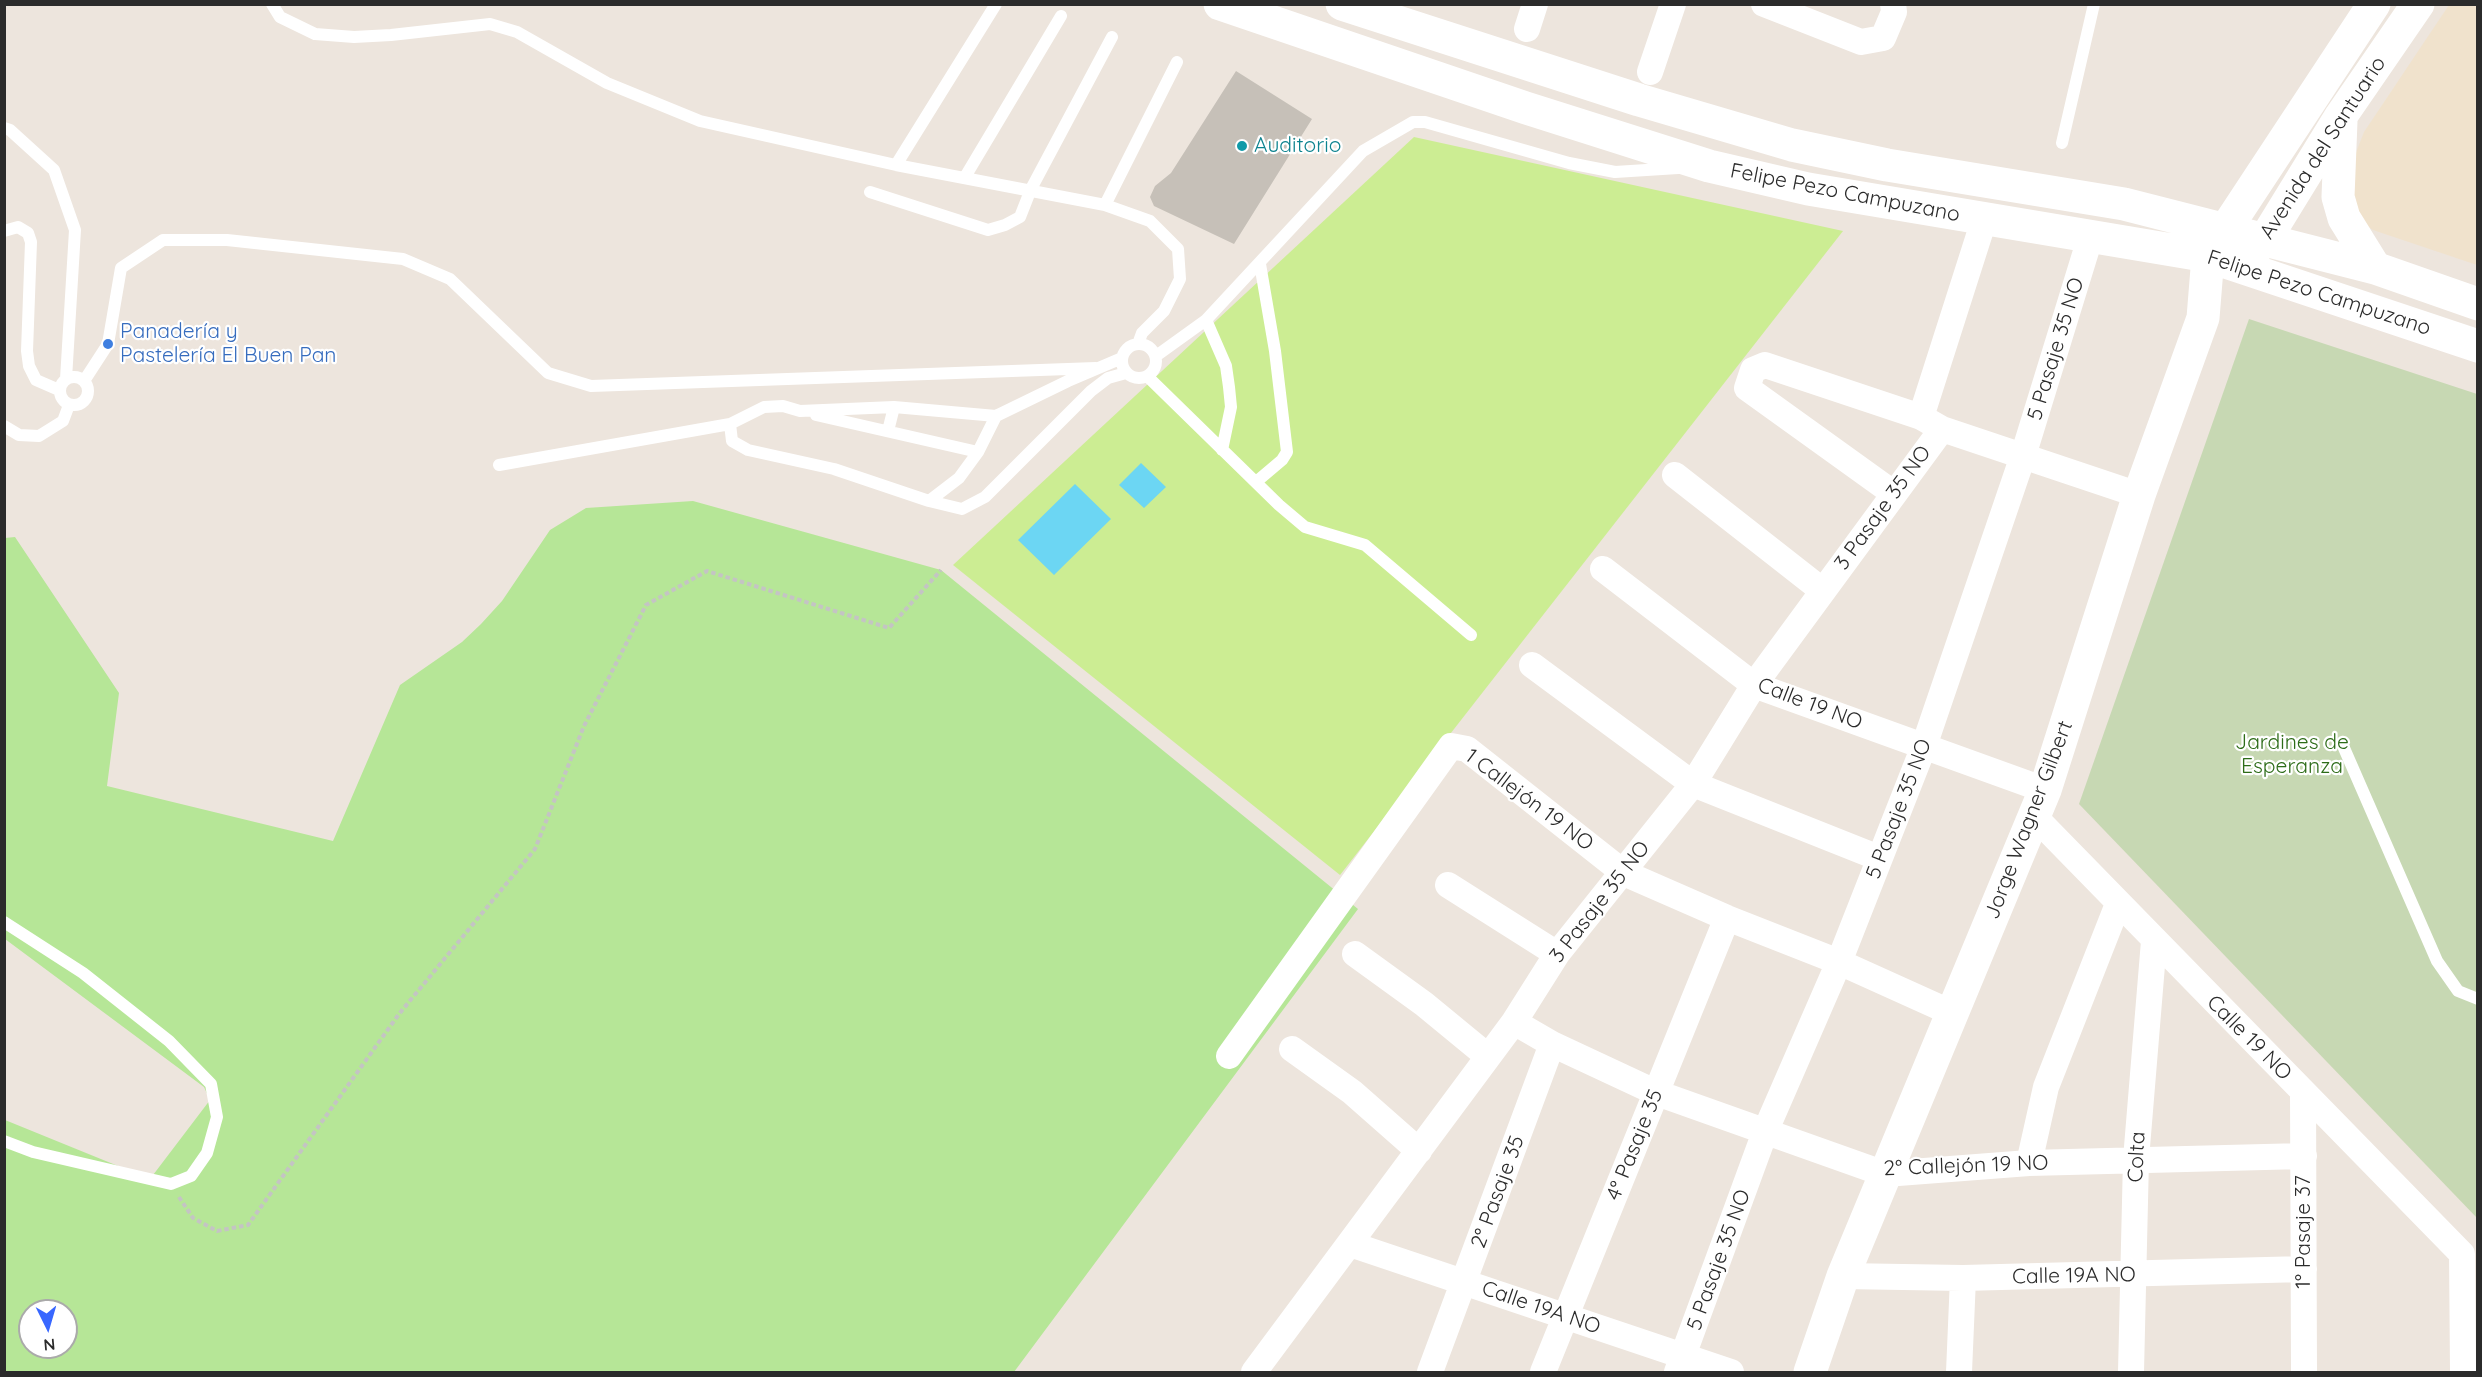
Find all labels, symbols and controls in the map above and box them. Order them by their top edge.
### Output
street label: Avenida del Santuario [2255,52,2391,244]
place label: Auditorio [1254,133,1342,159]
marker: Auditorio [1235,139,1249,153]
street label: Felipe Pezo Campuzano [1728,158,1962,228]
street label: Felipe Pezo Campuzano [2204,245,2434,341]
street label: 5 Pasaje 35 NO [2022,275,2090,423]
place label: Panadería y Pastelería El Buen Pan [120,319,337,369]
marker: Panadería y Pastelería El Buen Pan [101,337,115,351]
street label: 3 Pasaje 35 NO [1829,441,1937,575]
street label: Calle 19 NO [1754,673,1866,735]
street label: Jorge Wagner Gilbert [1980,717,2078,923]
park label: Jardines de Esperanza [2235,730,2349,780]
street label: 5 Pasaje 35 NO [1861,735,1937,883]
street label: 1 Callejón 19 NO [1460,744,1598,856]
street label: 3 Pasaje 35 NO [1545,836,1655,968]
street label: Calle 19 NO [2201,990,2297,1086]
street label: 4° Pasaje 35 [1601,1086,1669,1204]
street label: Colta [2123,1131,2151,1183]
street label: 2° Pasaje 35 [1466,1132,1530,1252]
street label: 2° Callejón 19 NO [1883,1151,2049,1181]
street label: 1° Pasaje 37 [2291,1175,2317,1289]
street label: 5 Pasaje 35 NO [1682,1186,1756,1334]
street label: Calle 19A NO [2012,1262,2136,1290]
street label: Calle 19A NO [1478,1276,1604,1340]
north arrow [18,1299,78,1359]
text: N [43,1334,56,1355]

